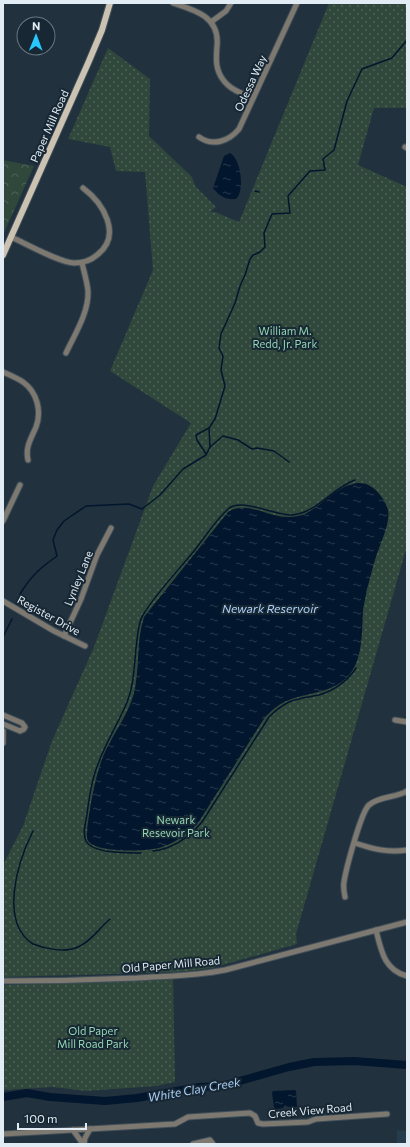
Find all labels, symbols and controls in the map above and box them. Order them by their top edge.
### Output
north arrow [16,16,56,56]
text: N [32,19,40,32]
street label: Odessa Way [231,52,269,113]
street label: Paper Mill Road [27,88,71,164]
park label: William M. Redd, Jr. Park [253,324,317,351]
street label: Lynley Lane [61,548,95,608]
street label: Register Drive [15,592,83,638]
water label: Newark Reservoir [222,601,319,615]
park label: Newark Resevoir Park [142,813,210,839]
street label: Old Paper Mill Road [121,953,221,975]
park label: Old Paper Mill Road Park [57,1024,129,1050]
water label: White Clay Creek [147,1074,242,1104]
street label: Creek View Road [268,1100,352,1120]
scale bar [18,1105,86,1131]
text: 100 m [24,1111,58,1125]

